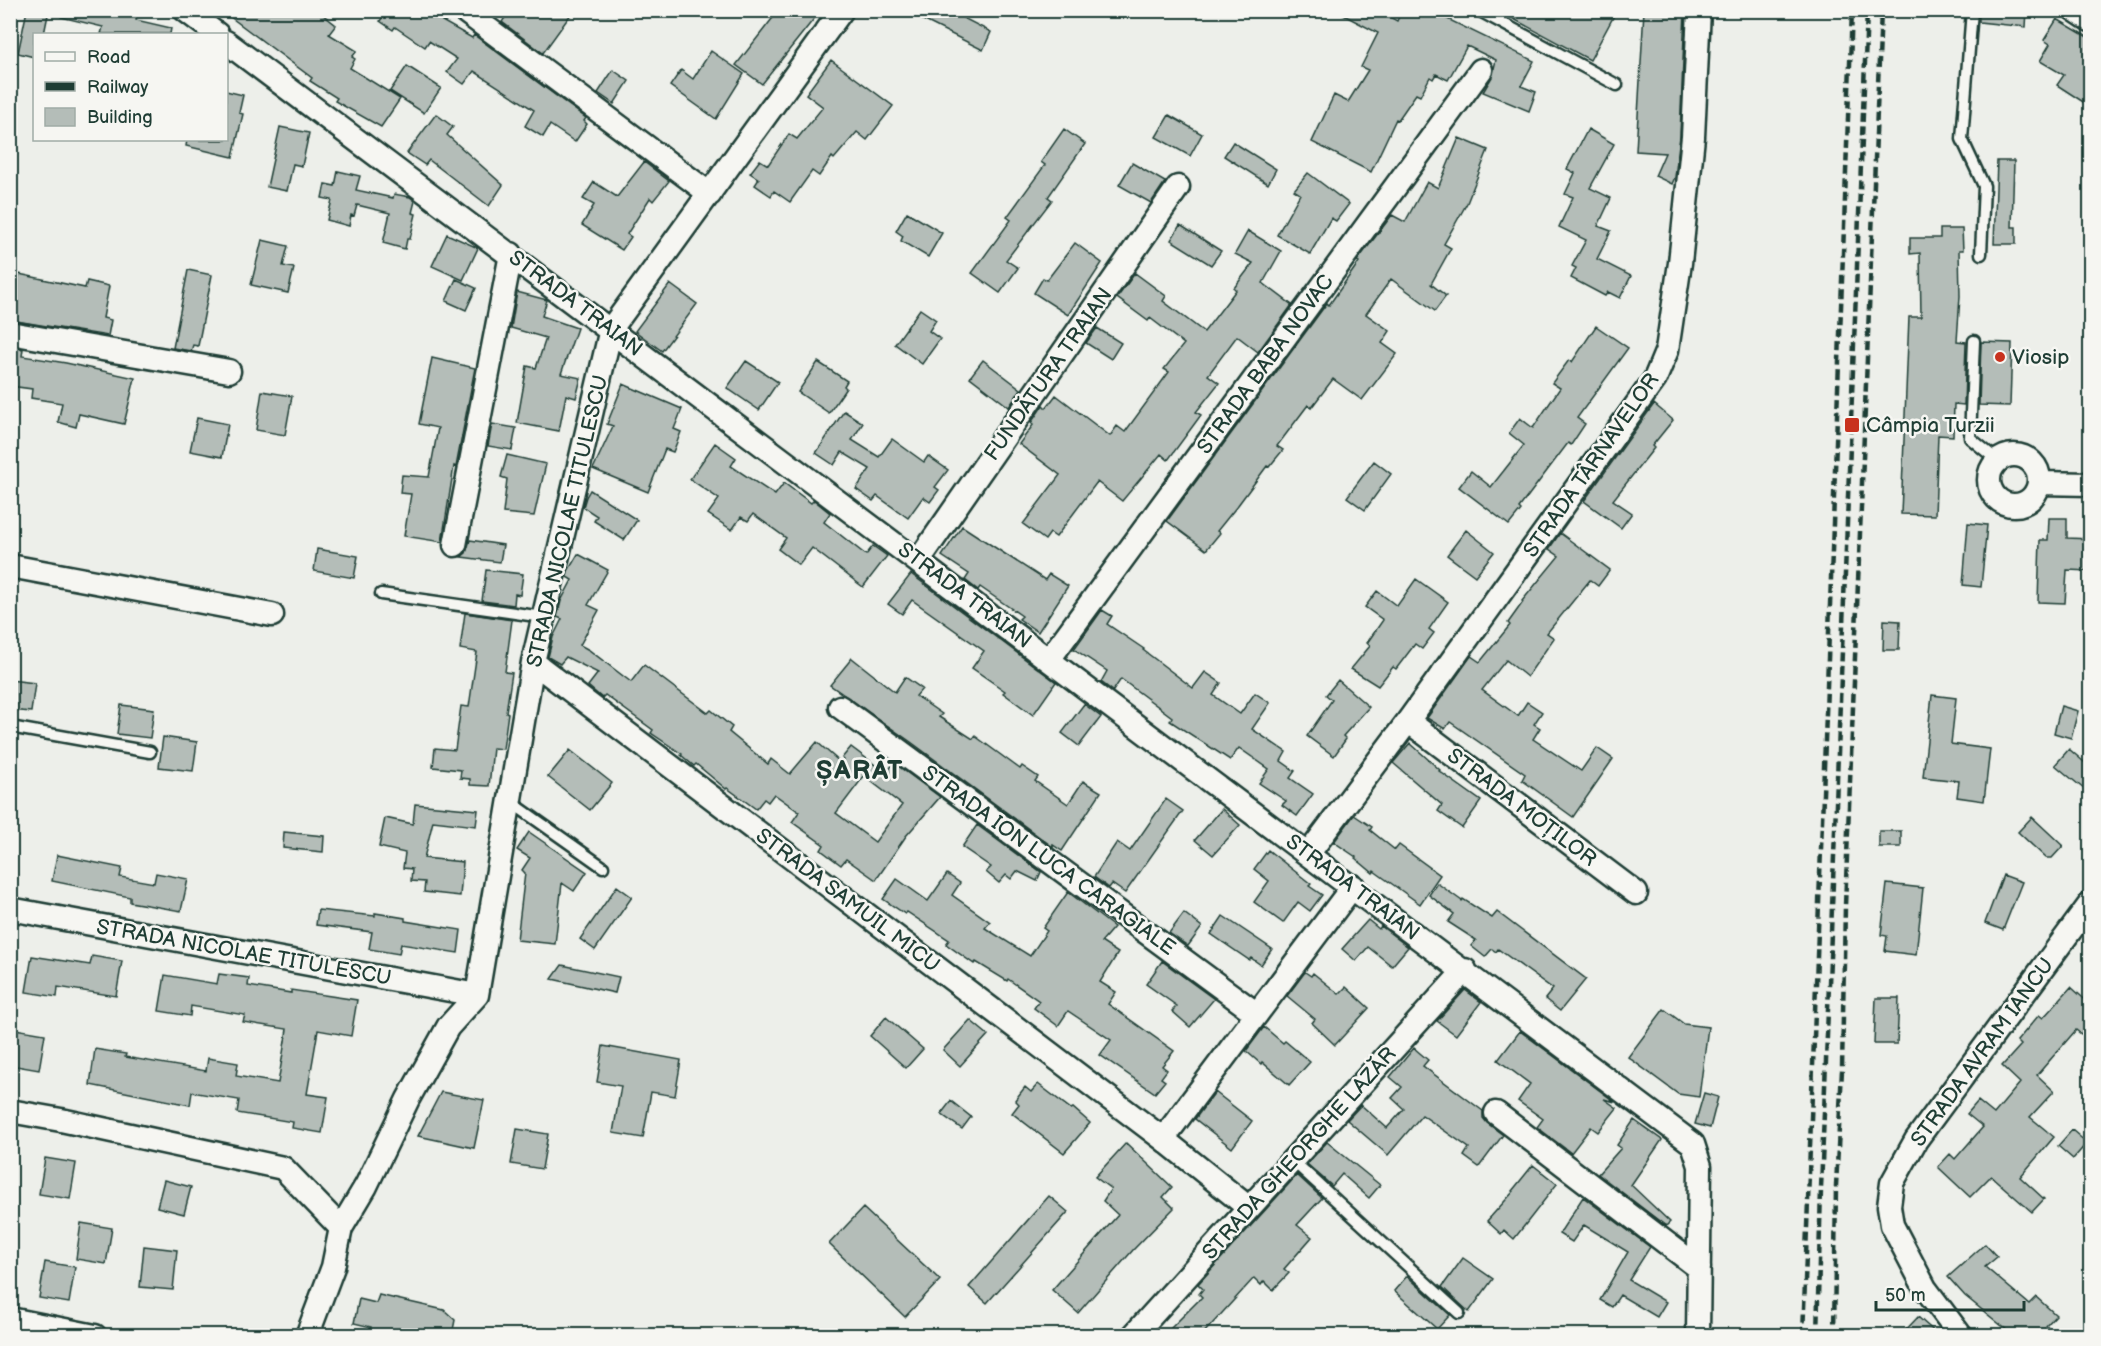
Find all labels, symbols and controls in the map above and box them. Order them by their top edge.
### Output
legend [33,33,228,141]
text: Road [87,47,131,68]
text: Railway [87,77,149,98]
text: Building [87,107,153,128]
street label: STRADA TRAIAN [504,245,647,362]
street label: STRADA BABA NOVAC [1192,270,1339,459]
street label: FUNDĂTURA TRAIAN [979,283,1118,466]
place label: Viosip [2012,345,2069,370]
marker: Viosip [1993,350,2007,364]
street label: STRADA TÂRNAVELOR [1518,368,1665,562]
street label: STRADA NICOLAE TITULESCU [522,373,613,670]
place label: Câmpia Turzii [1866,413,1995,438]
marker: Câmpia Turzii [1843,416,1861,434]
street label: STRADA TRAIAN [893,537,1036,654]
street label: STRADA MOȚILOR [1442,743,1601,872]
district label: ȘARÂT [816,754,904,787]
street label: STRADA ION LUCA CARAGIALE [917,760,1180,961]
street label: STRADA SAMUIL MICU [751,823,945,978]
street label: STRADA TRAIAN [1281,829,1424,946]
street label: STRADA NICOLAE TITULESCU [95,914,393,991]
street label: STRADA AVRAM IANCU [1906,953,2059,1151]
street label: STRADA GHEORGHE LAZĂR [1197,1042,1402,1265]
scale bar [1876,1274,2024,1312]
text: 50 m [1885,1285,1926,1306]

